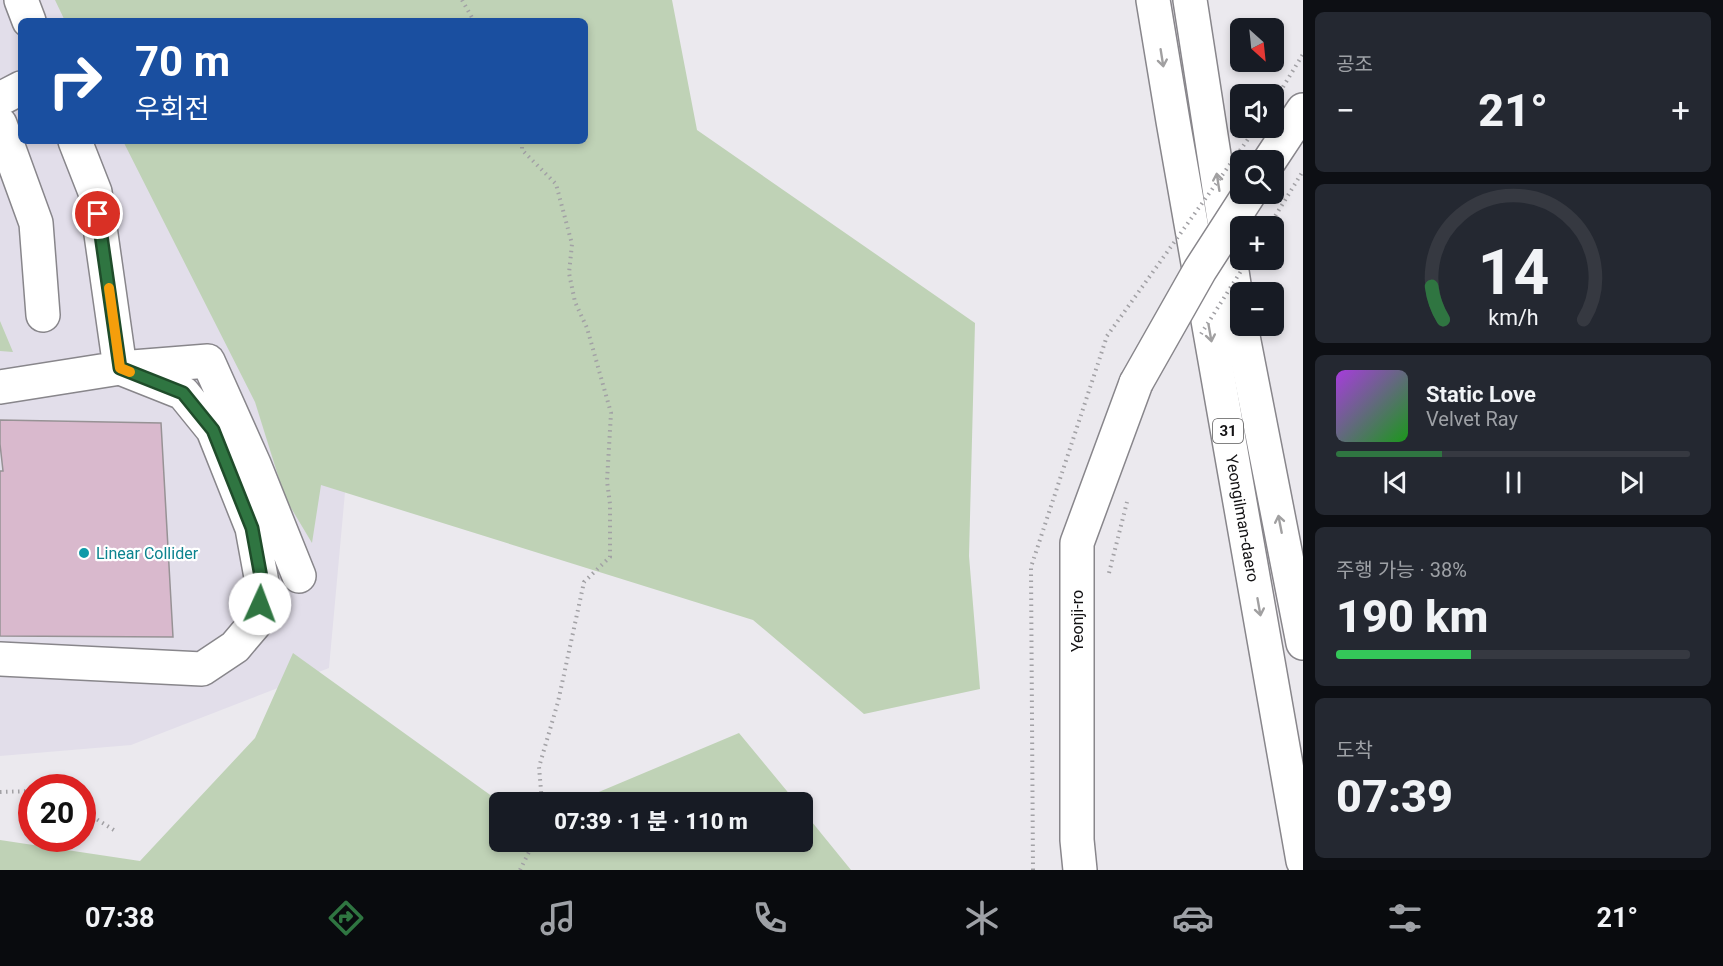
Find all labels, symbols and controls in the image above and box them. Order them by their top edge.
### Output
north arrow [1230,18,1284,72]
map controls [1230,18,1284,336]
text: 70 m [135,37,230,86]
icon: right [36,42,114,120]
one-way arrow [1157,47,1168,67]
text: 공조 [1336,52,1373,76]
button: sound [1230,84,1284,138]
text: 21° [1478,84,1548,137]
text: − [1336,91,1355,130]
text: + [1671,91,1690,130]
text: 우회전 [135,93,210,125]
button: search [1230,150,1284,204]
one-way arrow [1213,173,1224,193]
pin [72,188,123,239]
icon: arrive [81,197,114,230]
button: + [1230,216,1284,270]
text: 14 [1477,237,1549,310]
button: − [1230,282,1284,336]
text: km/h [1488,306,1538,331]
one-way arrow [1205,322,1216,342]
text: Static Love [1426,382,1536,407]
text: Velvet Ray [1426,407,1518,431]
road number: 31 [1213,419,1243,443]
street label: Yeongilman-daero [1222,453,1263,584]
icon: previous [1379,466,1412,499]
icon: pause [1497,466,1530,499]
icon: next [1615,466,1648,499]
one-way arrow [1274,514,1285,534]
place label: Linear Collider [96,544,199,563]
marker: Linear Collider [77,546,91,560]
text: 주행 가능 · 38% [1336,558,1467,582]
position arrow [228,572,292,636]
street label: Yeonji-ro [1068,590,1087,652]
text: 190 km [1336,590,1488,643]
one-way arrow [1254,597,1265,617]
text: 도착 [1336,738,1373,762]
text: 07:39 [1336,770,1453,823]
speed limit sign: 20 [18,774,96,852]
text: 07:39 · 1 분 · 110 m [554,809,748,834]
icon: directions [325,897,367,939]
icon: music [537,897,579,939]
icon: phone [749,897,791,939]
icon: climate [961,897,1003,939]
icon: car [1172,897,1214,939]
icon: filters [1384,897,1426,939]
text: 07:38 [85,902,155,934]
text: 21° [1596,902,1638,934]

